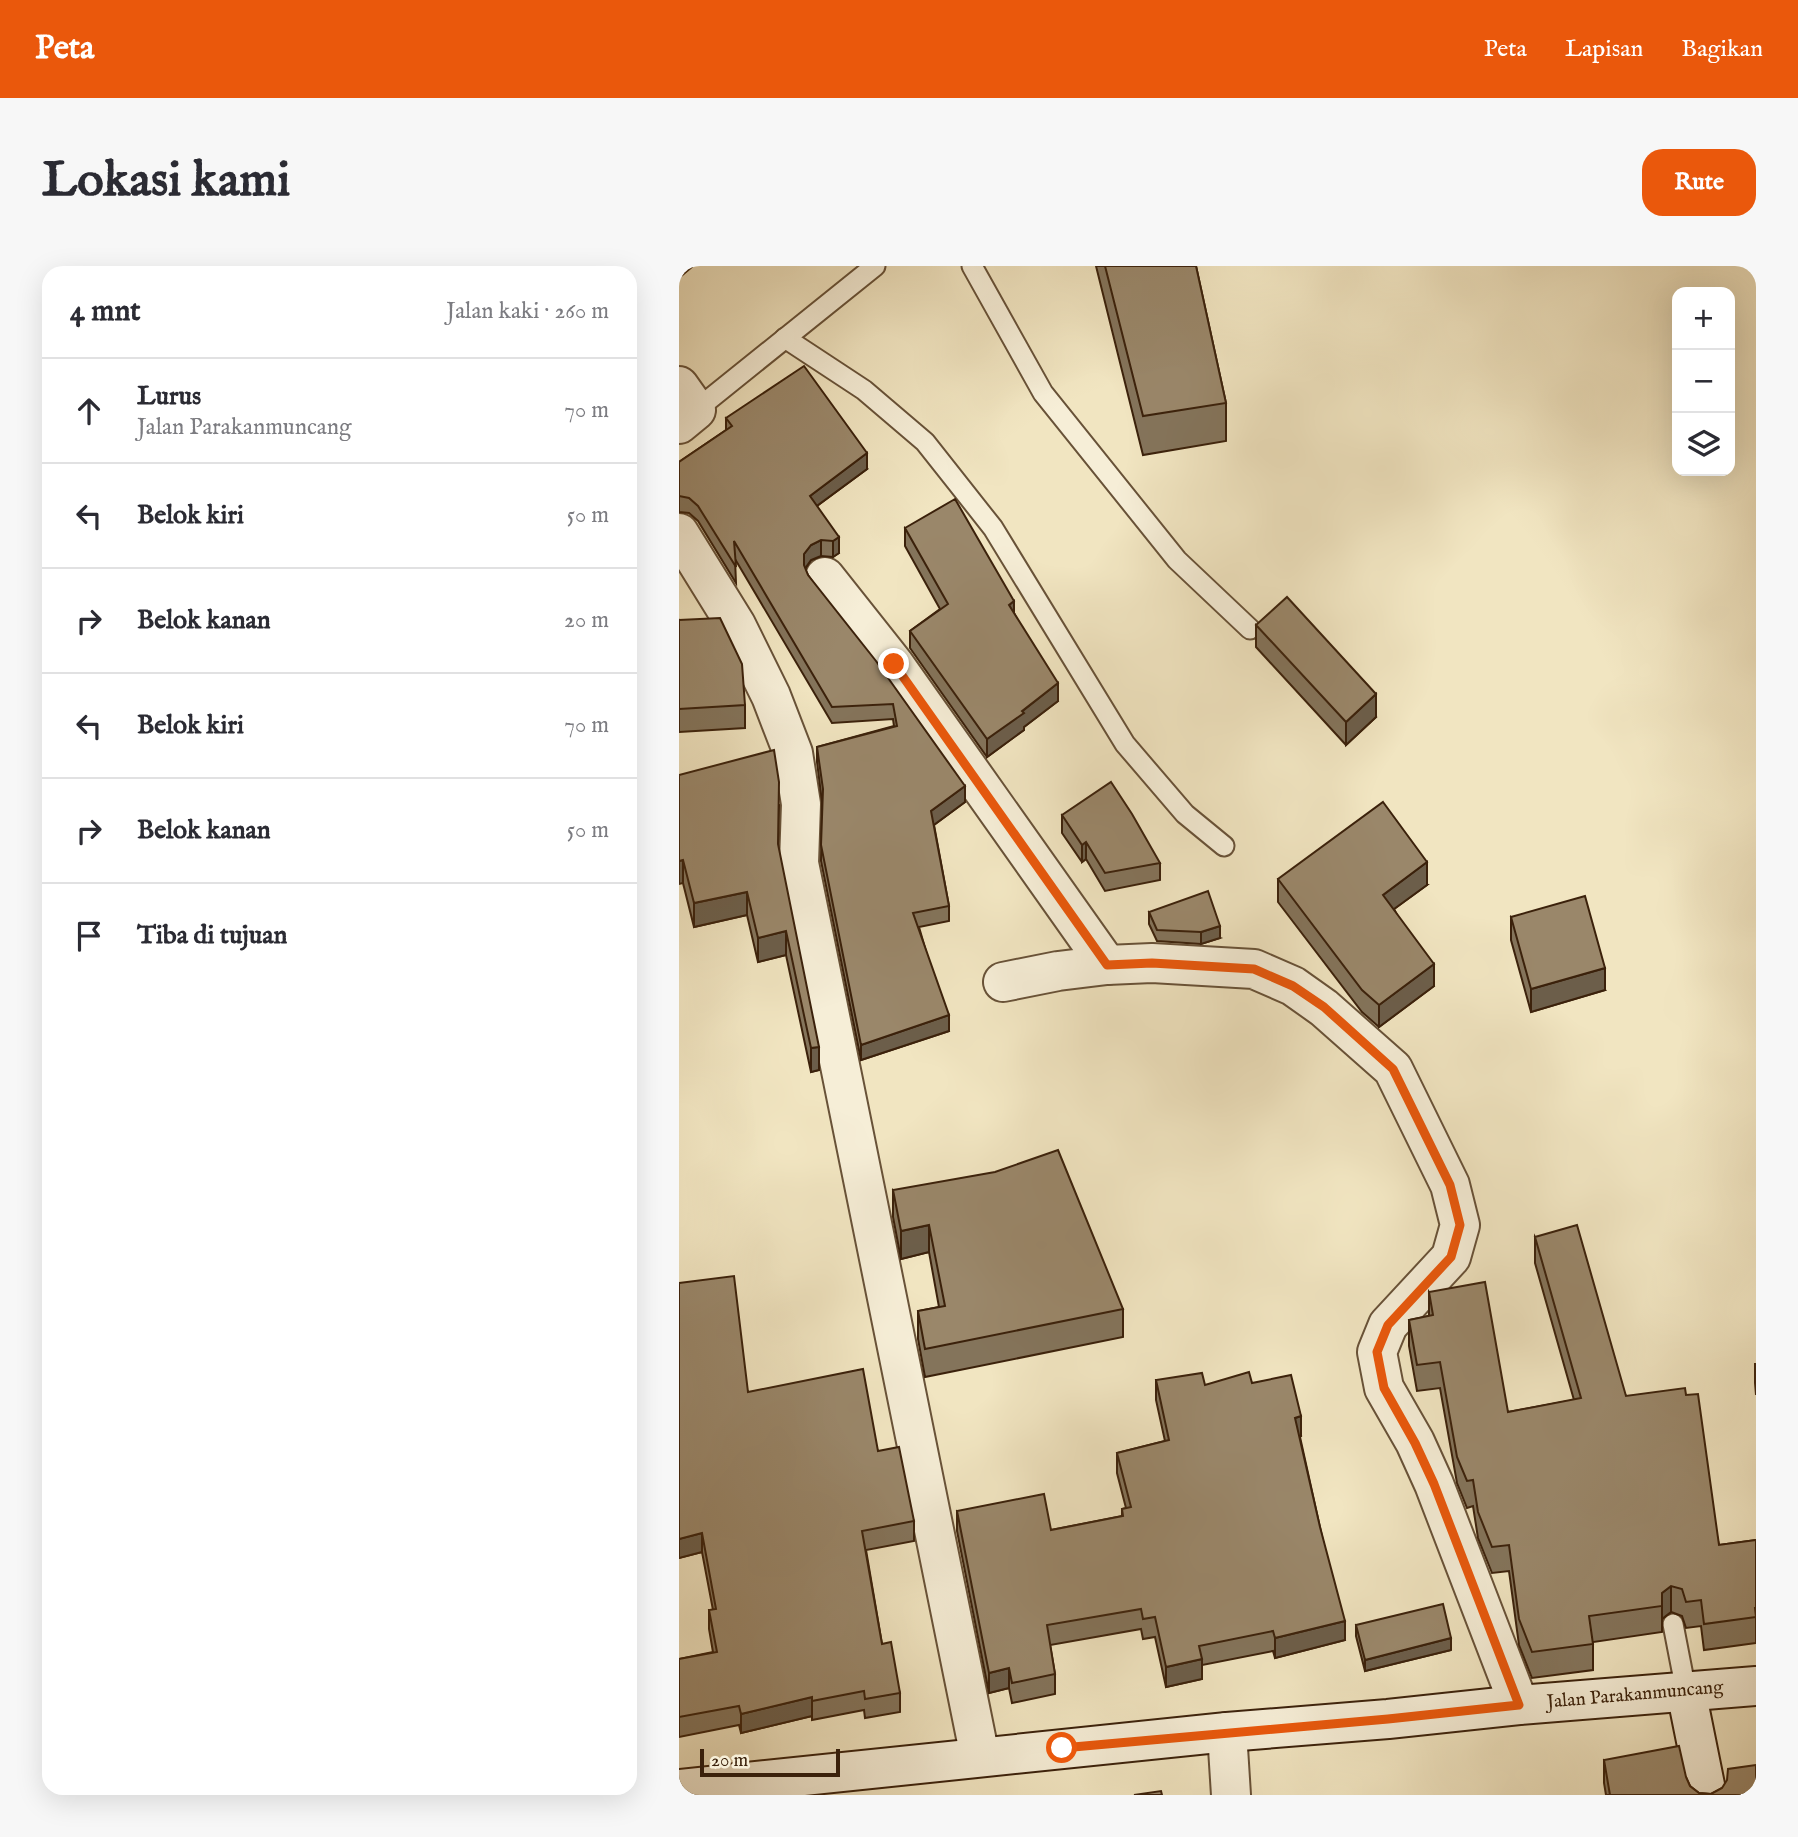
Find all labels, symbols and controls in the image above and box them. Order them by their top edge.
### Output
text: Peta [35,28,94,70]
text: Peta [1484,34,1527,65]
text: Lapisan [1565,34,1643,65]
text: Bagikan [1681,34,1763,65]
button: Rute [1642,149,1756,216]
text: Lokasi kami [42,151,290,213]
map controls [1672,287,1735,476]
button: + [1672,287,1735,350]
text: 4 mnt [70,293,141,331]
text: Jalan kaki · 260 m [446,297,609,326]
button: − [1672,350,1735,413]
text: Lurus [137,380,201,413]
icon: ahead [70,392,108,430]
text: 70 m [564,396,609,425]
text: Jalan Parakanmuncang [137,413,352,442]
button: layers [1672,413,1735,476]
icon: left [70,497,108,535]
text: Belok kiri [137,499,244,532]
text: 50 m [567,501,609,530]
icon: right [70,602,108,640]
text: Belok kanan [137,604,271,637]
text: 20 m [564,606,609,635]
route end [878,648,909,679]
icon: left [70,707,108,745]
text: Belok kiri [137,709,244,742]
text: 70 m [564,711,609,740]
icon: right [70,812,108,850]
text: Belok kanan [137,814,271,847]
text: 50 m [567,816,609,845]
icon: arrive [70,917,108,955]
text: Tiba di tujuan [137,919,287,952]
street label: Jalan Parakanmuncang [1544,1675,1725,1715]
route start [1046,1732,1077,1763]
scale bar [700,1746,840,1778]
text: 20 m [711,1749,748,1773]

